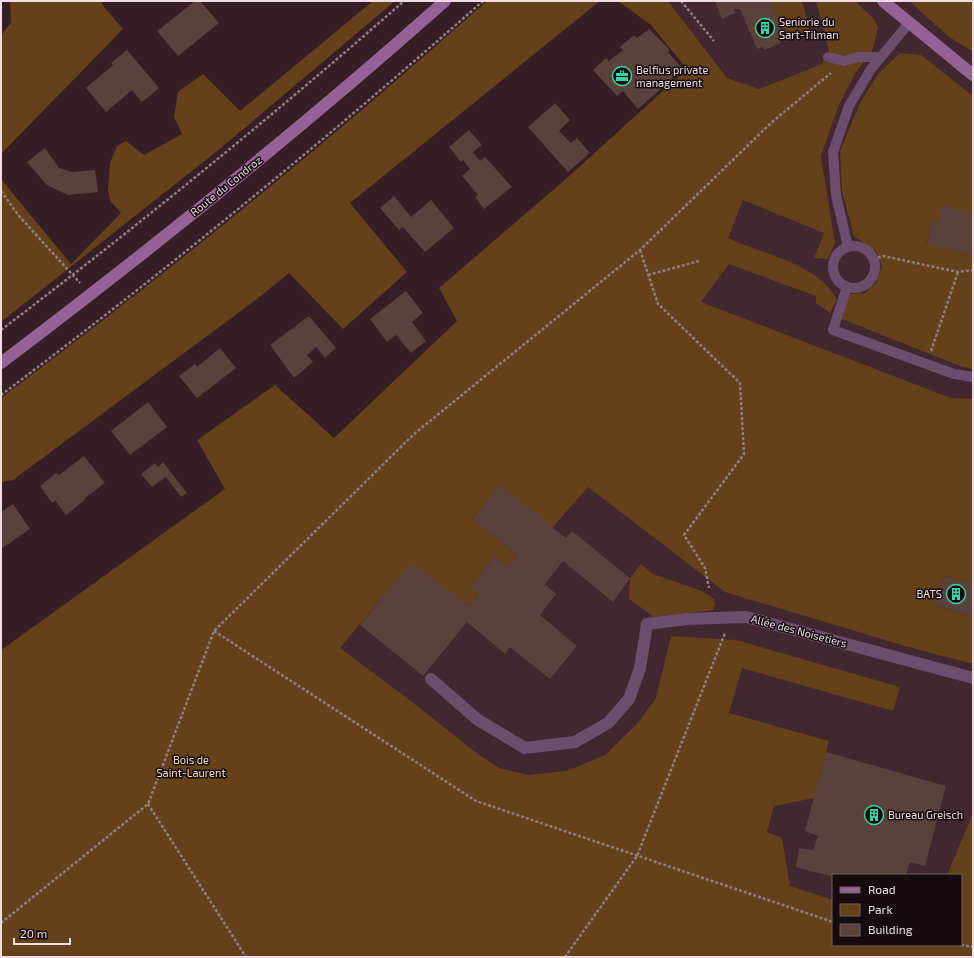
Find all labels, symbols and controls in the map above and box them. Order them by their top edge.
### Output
place label: Seniorie du Sart-Tilman [779,15,839,41]
building icon: Seniorie du Sart-Tilman [754,17,776,39]
place label: Belfius private management [636,63,708,89]
office icon: Belfius private management [611,65,633,87]
street label: Route du Condroz [187,153,264,218]
building icon: BATS [945,583,967,605]
place label: BATS [916,587,942,600]
street label: Allée des Noisetiers [750,611,849,650]
park label: Bois de Saint-Laurent [156,753,226,779]
building icon: Bureau Greisch [863,804,885,826]
place label: Bureau Greisch [888,808,963,821]
legend [832,874,962,946]
text: Road [868,882,896,896]
text: Park [868,902,893,916]
scale bar [14,920,70,946]
text: Building [868,922,913,936]
text: 20 m [20,926,47,940]

